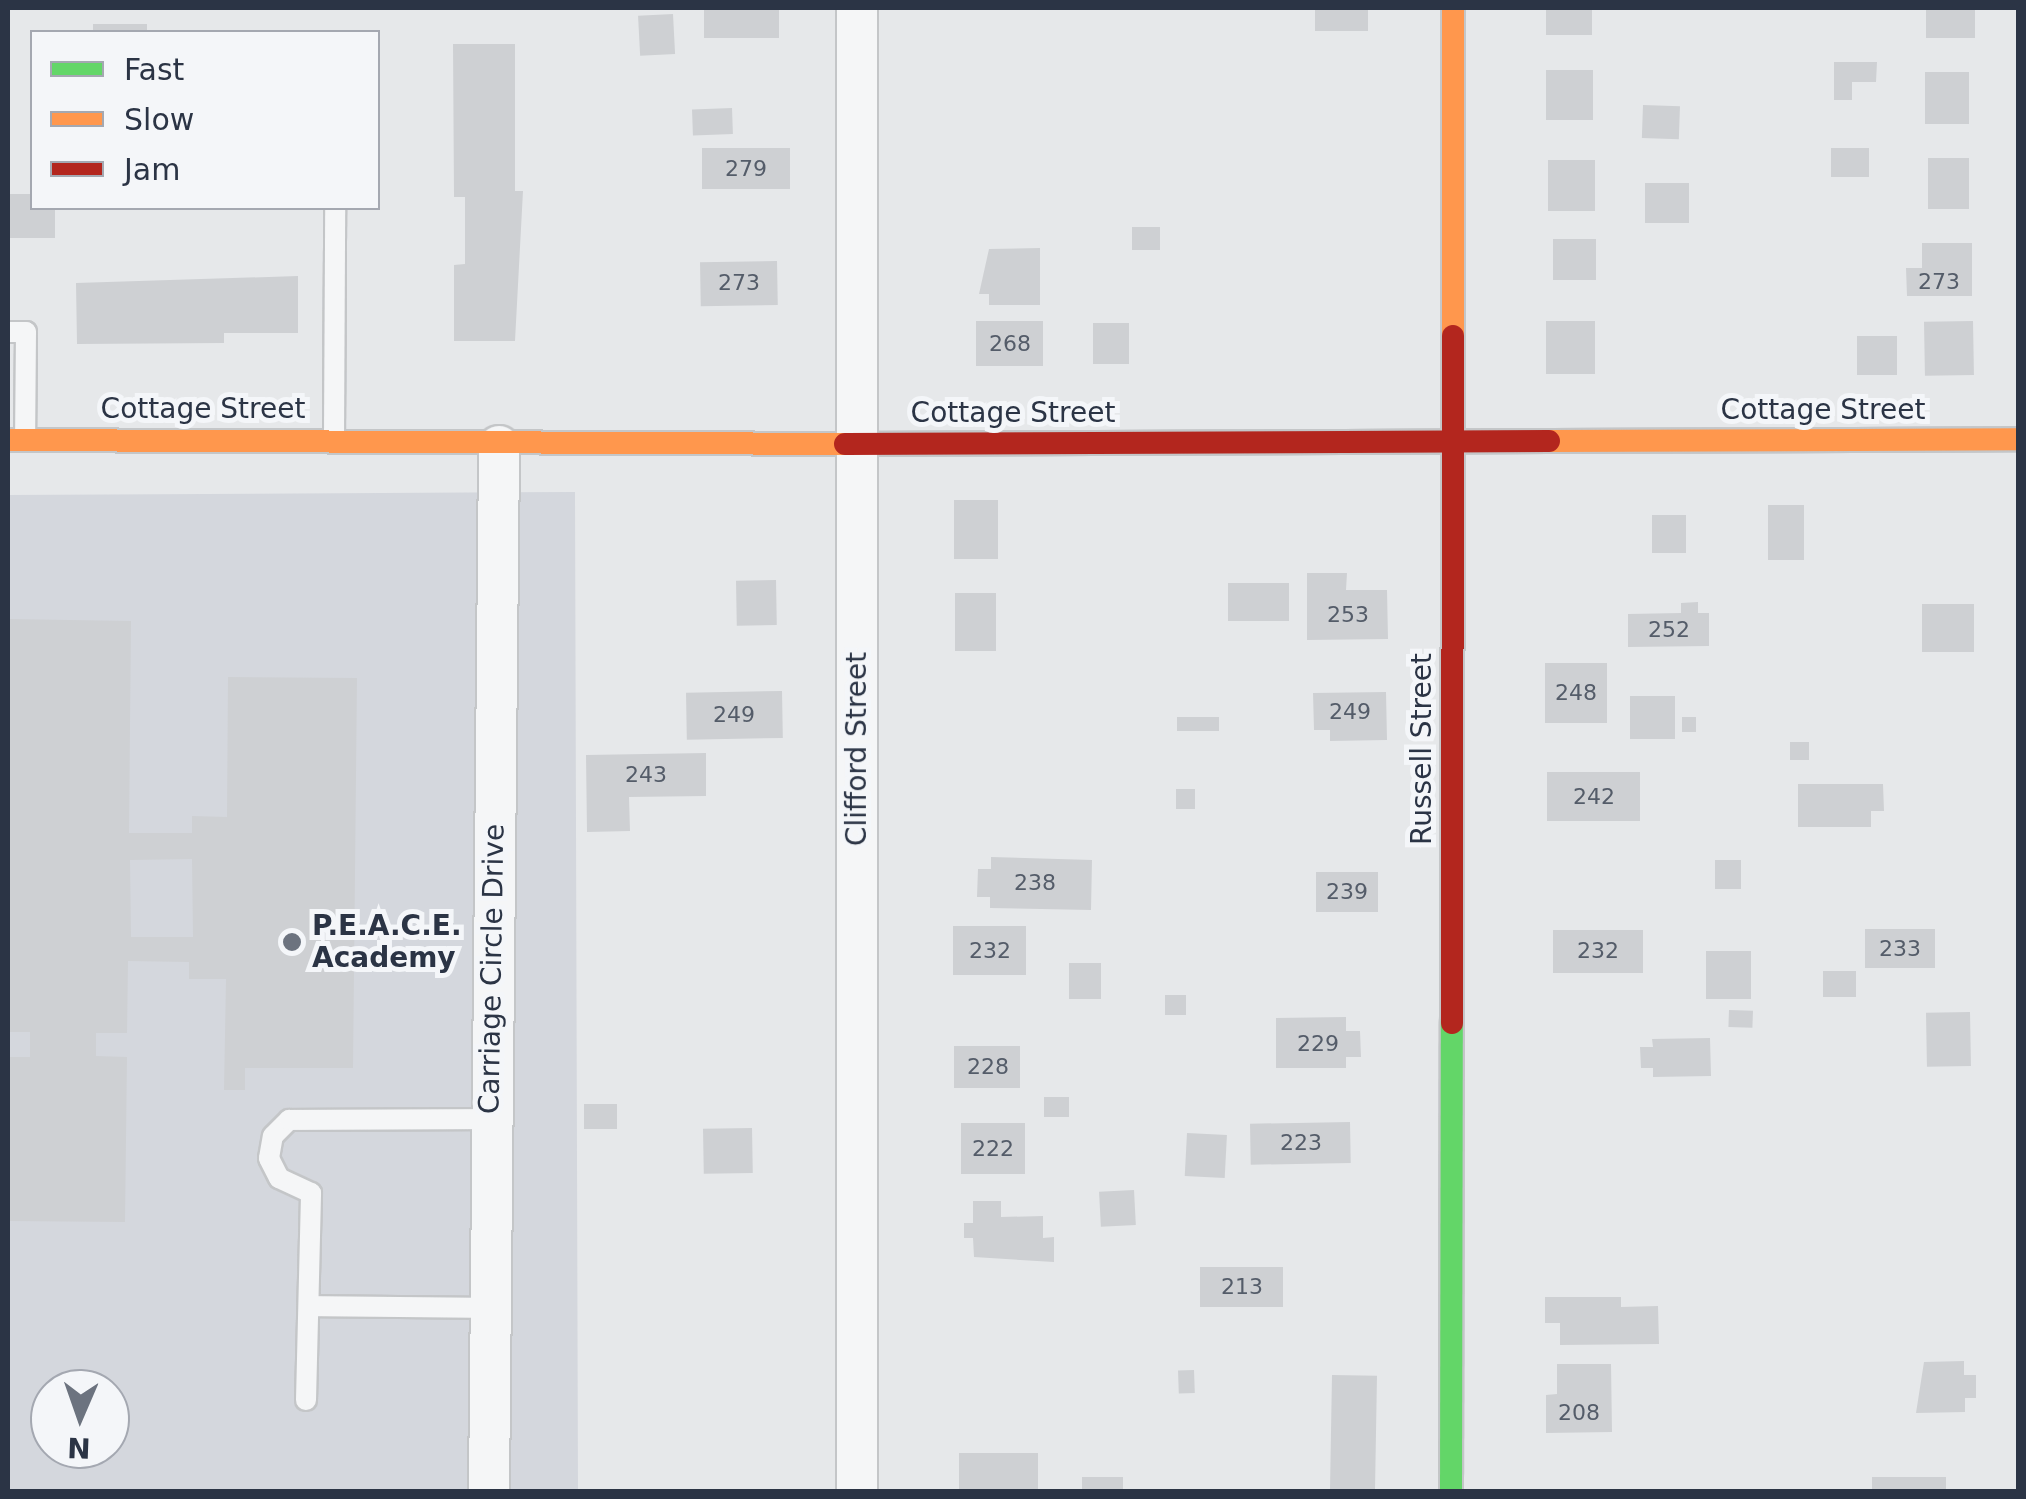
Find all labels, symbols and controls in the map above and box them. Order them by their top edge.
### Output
legend [30,30,380,210]
text: Fast [124,52,184,87]
text: Slow [124,102,194,137]
text: Jam [124,152,180,187]
house number: 279 [725,156,767,182]
house number: 273 [1918,269,1960,295]
house number: 273 [718,270,760,296]
house number: 268 [989,331,1031,357]
street label: Cottage Street [101,392,305,426]
street label: Cottage Street [1721,393,1925,427]
street label: Cottage Street [911,396,1115,430]
house number: 253 [1327,602,1369,628]
house number: 252 [1648,617,1690,643]
street label: Clifford Street [840,652,874,846]
street label: Russell Street [1405,653,1439,845]
house number: 248 [1555,680,1597,706]
house number: 249 [1329,699,1371,725]
house number: 249 [713,702,755,728]
house number: 243 [625,762,667,788]
house number: 242 [1573,784,1615,810]
street label: Carriage Circle Drive [473,824,511,1114]
house number: 238 [1014,870,1056,896]
house number: 239 [1326,879,1368,905]
place label: P.E.A.C.E. Academy [312,909,462,975]
marker: P.E.A.C.E. Academy [281,931,303,953]
house number: 233 [1879,936,1921,962]
house number: 232 [969,938,1011,964]
house number: 232 [1577,938,1619,964]
house number: 229 [1297,1031,1339,1057]
house number: 228 [967,1054,1009,1080]
house number: 223 [1280,1130,1322,1156]
house number: 222 [972,1136,1014,1162]
house number: 213 [1221,1274,1263,1300]
north arrow [30,1369,130,1469]
house number: 208 [1558,1400,1600,1426]
text: N [67,1431,91,1464]

